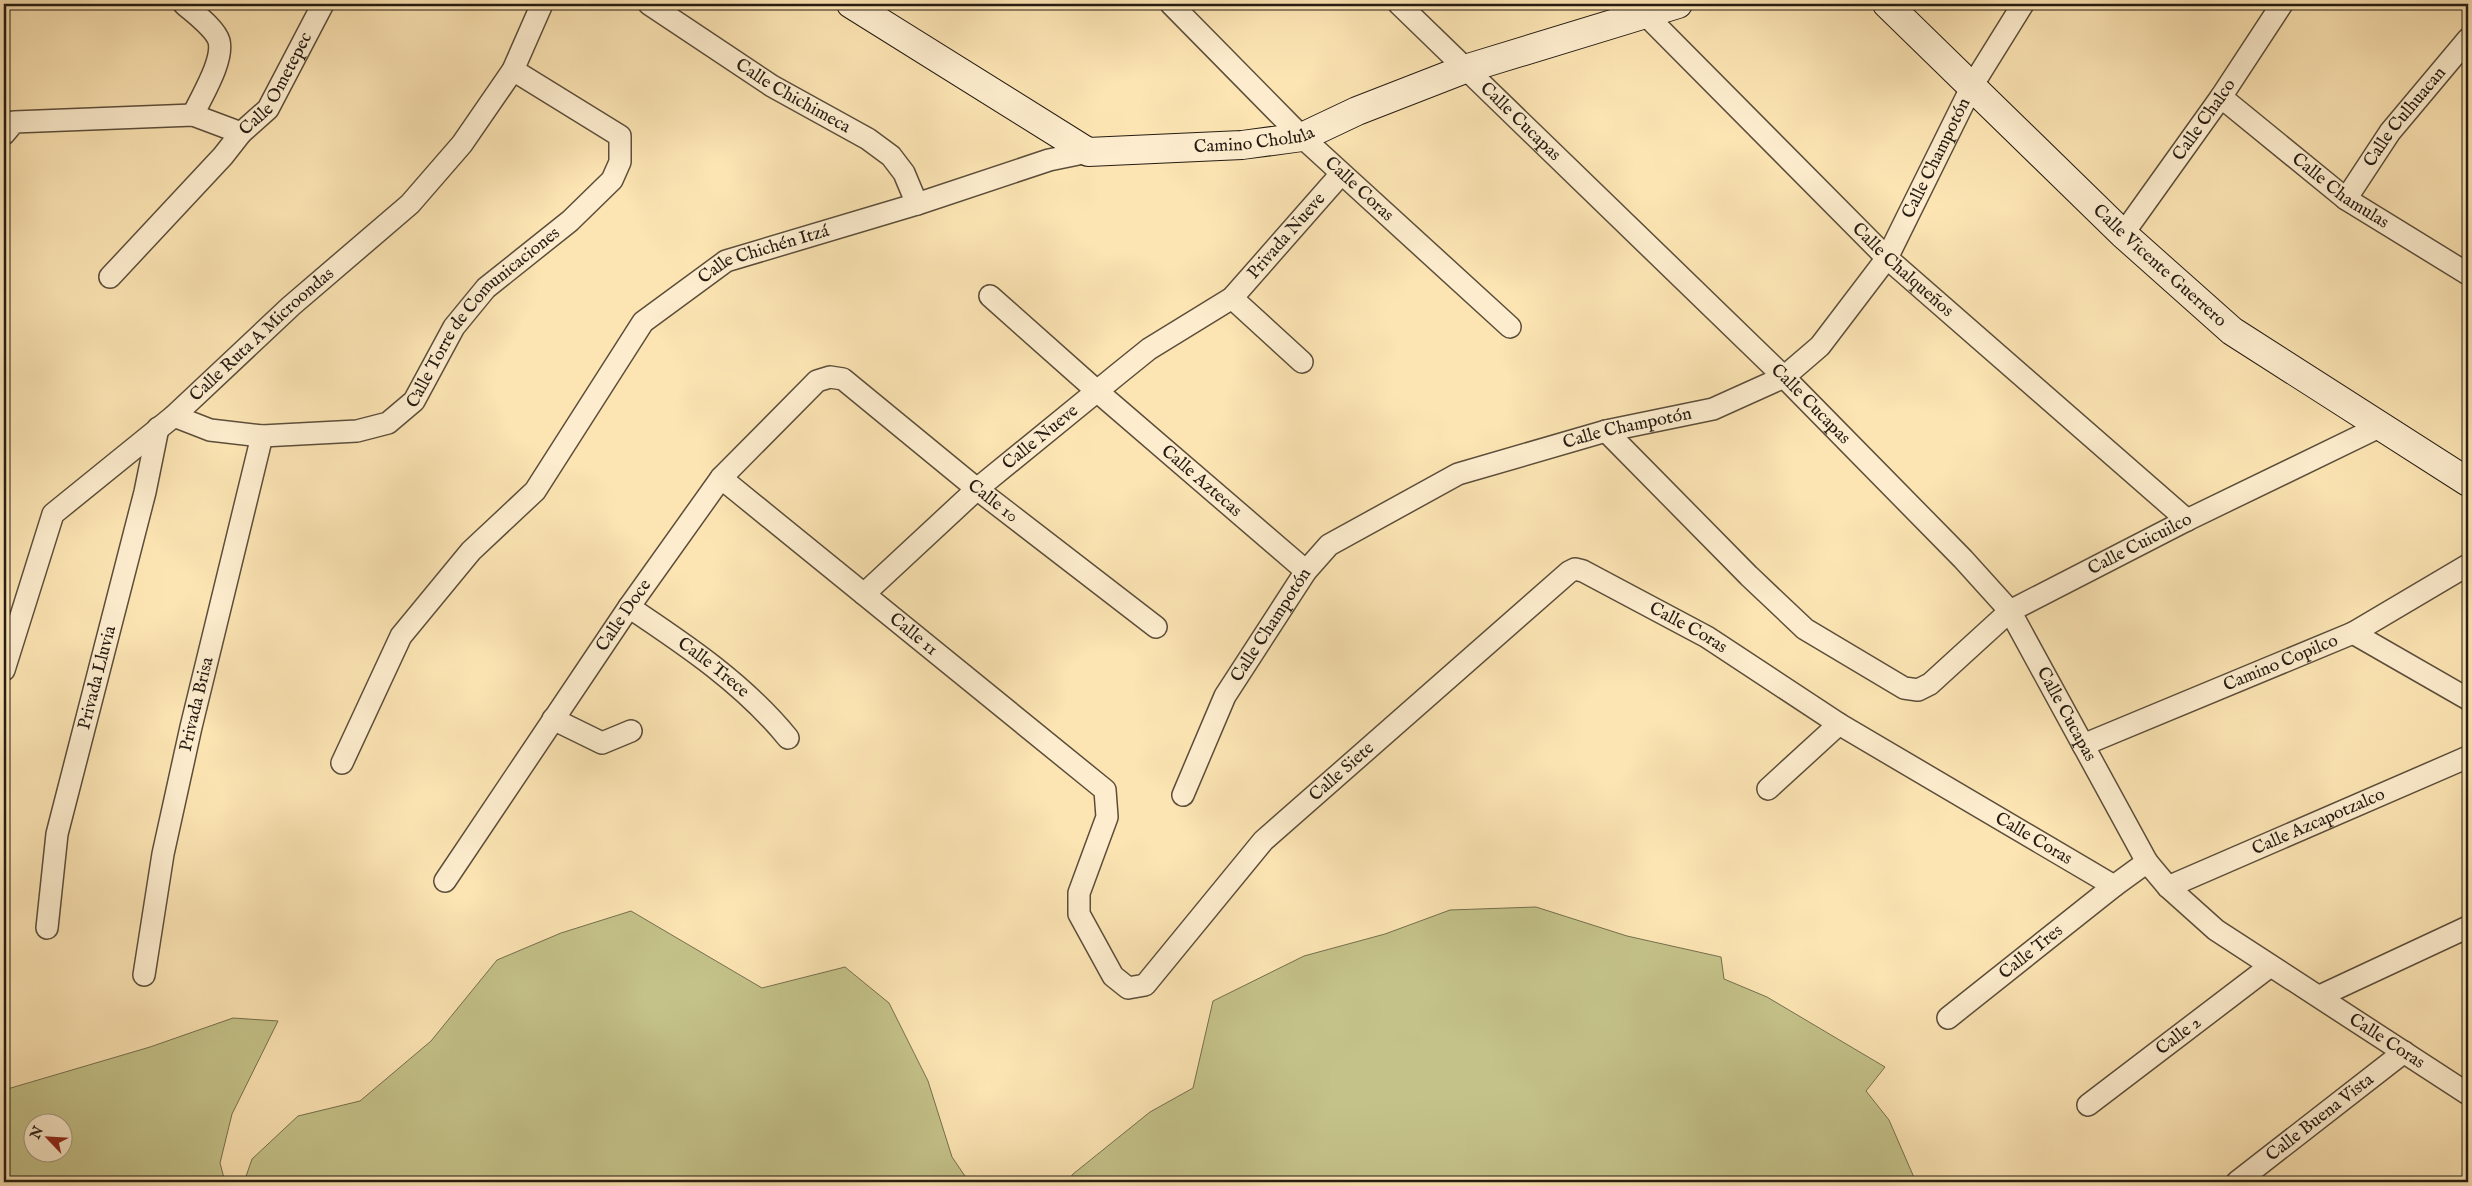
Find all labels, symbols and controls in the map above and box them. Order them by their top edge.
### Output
street label: Calle Ometepec [234,28,318,141]
street label: Calle Chichimeca [731,53,855,139]
street label: Calle Culhuacan [2358,62,2452,172]
street label: Calle Chalco [2167,74,2241,166]
street label: Calle Cucapas [1475,77,1566,166]
street label: Calle Champotón [1897,94,1976,222]
street label: Camino Cholula [1193,121,1319,159]
street label: Calle Chamulas [2287,148,2393,234]
street label: Calle Coras [1320,152,1399,227]
street label: Privada Nueve [1242,188,1331,284]
street label: Calle Vicente Guerrero [2088,199,2232,332]
street label: Calle Chalqueños [1847,218,1958,322]
street label: Calle Chichén Itzá [694,219,832,289]
street label: Calle Torre de Comunicaciones [402,222,565,414]
street label: Calle Ruta A Microondas [185,263,339,407]
street label: Calle Cucapas [1766,359,1855,449]
street label: Calle Nueve [998,400,1083,475]
street label: Calle Champotón [1560,402,1694,454]
street label: Calle Aztecas [1156,440,1247,522]
street label: Calle 10 [963,474,1023,528]
street label: Calle Cuicuilco [2084,508,2196,580]
street label: Calle Champotón [1225,563,1317,687]
street label: Calle Doce [591,575,657,656]
street label: Calle Coras [1645,597,1732,659]
street label: Calle 11 [884,608,942,661]
street label: Privada Lluvia [73,623,122,732]
street label: Camino Copilco [2220,629,2342,697]
street label: Calle Trece [673,632,754,703]
street label: Privada Brisa [174,655,219,754]
street label: Calle Cucapas [2031,663,2101,765]
street label: Calle Siete [1304,737,1379,807]
street label: Calle Azcapotzalco [2248,783,2389,861]
street label: Calle Coras [1991,807,2076,870]
street label: Calle Tres [1994,920,2068,985]
street label: Calle Coras [2345,1008,2429,1074]
street label: Calle 2 [2151,1011,2206,1061]
street label: Calle Buena Vista [2261,1068,2379,1167]
north arrow [22,1114,72,1164]
text: N [26,1124,48,1143]

